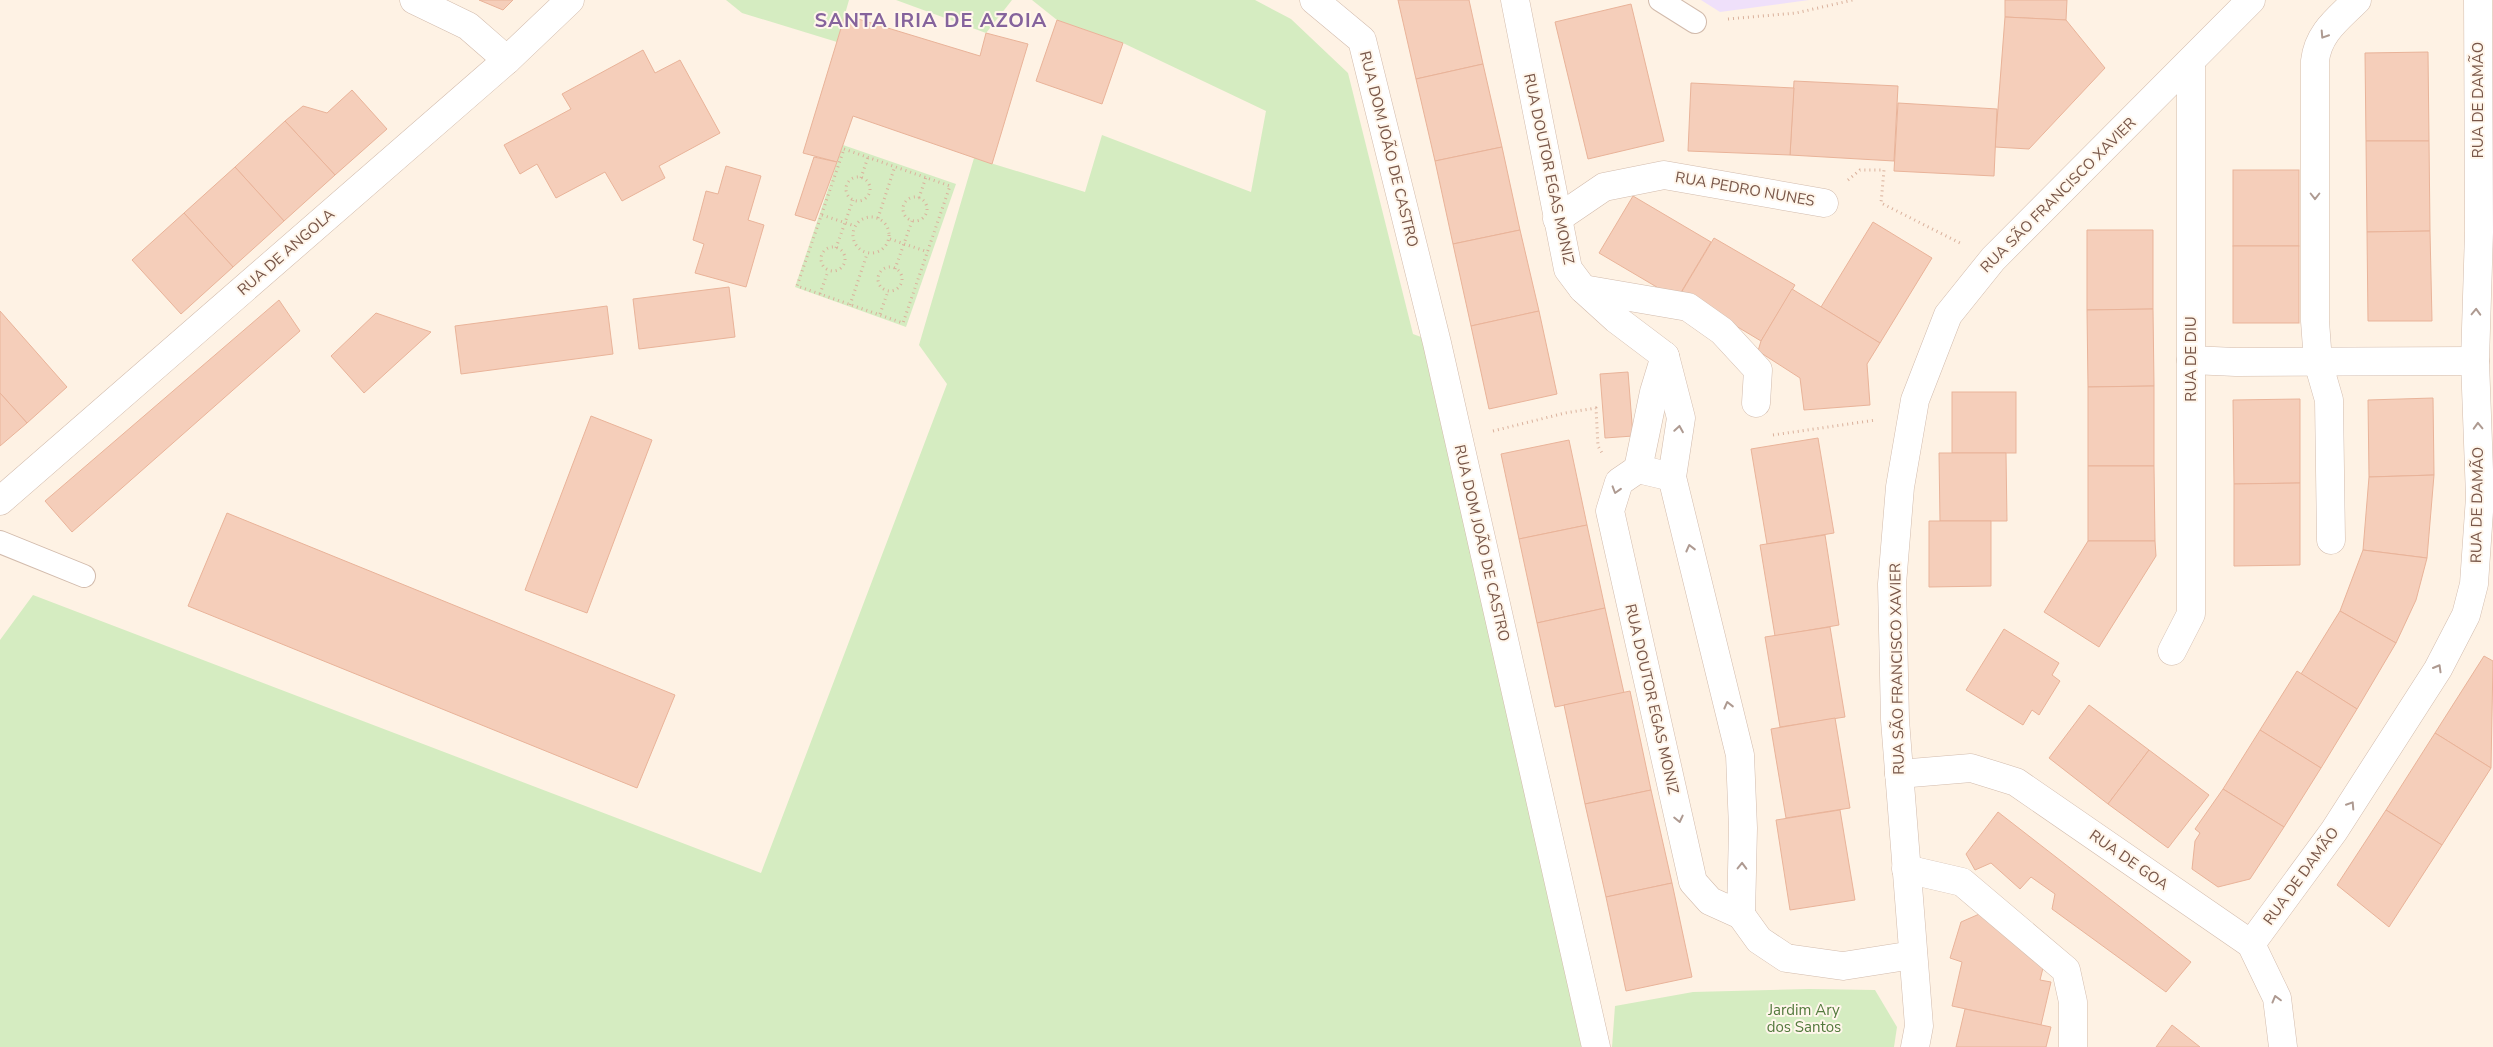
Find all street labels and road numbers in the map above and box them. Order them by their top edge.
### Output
street label: RUA DE DAMÃO [2468,42,2488,158]
street label: RUA DOM JOÃO DE CASTRO [1355,49,1423,249]
street label: RUA DOUTOR EGAS MONIZ [1519,72,1579,266]
street label: RUA SÃO FRANCISCO XAVIER [1976,113,2140,277]
street label: RUA PEDRO NUNES [1674,167,1816,211]
street label: RUA DE ANGOLA [233,204,339,300]
street label: RUA DE DIU [2181,316,2201,402]
street label: RUA DOM JOÃO DE CASTRO [1450,443,1514,643]
street label: RUA DE DAMÃO [2466,447,2488,563]
street label: RUA SÃO FRANCISCO XAVIER [1885,563,1909,775]
street label: RUA DOUTOR EGAS MONIZ [1620,602,1684,796]
street label: RUA DE DAMÃO [2259,823,2343,929]
street label: RUA DE GOA [2085,825,2173,895]

